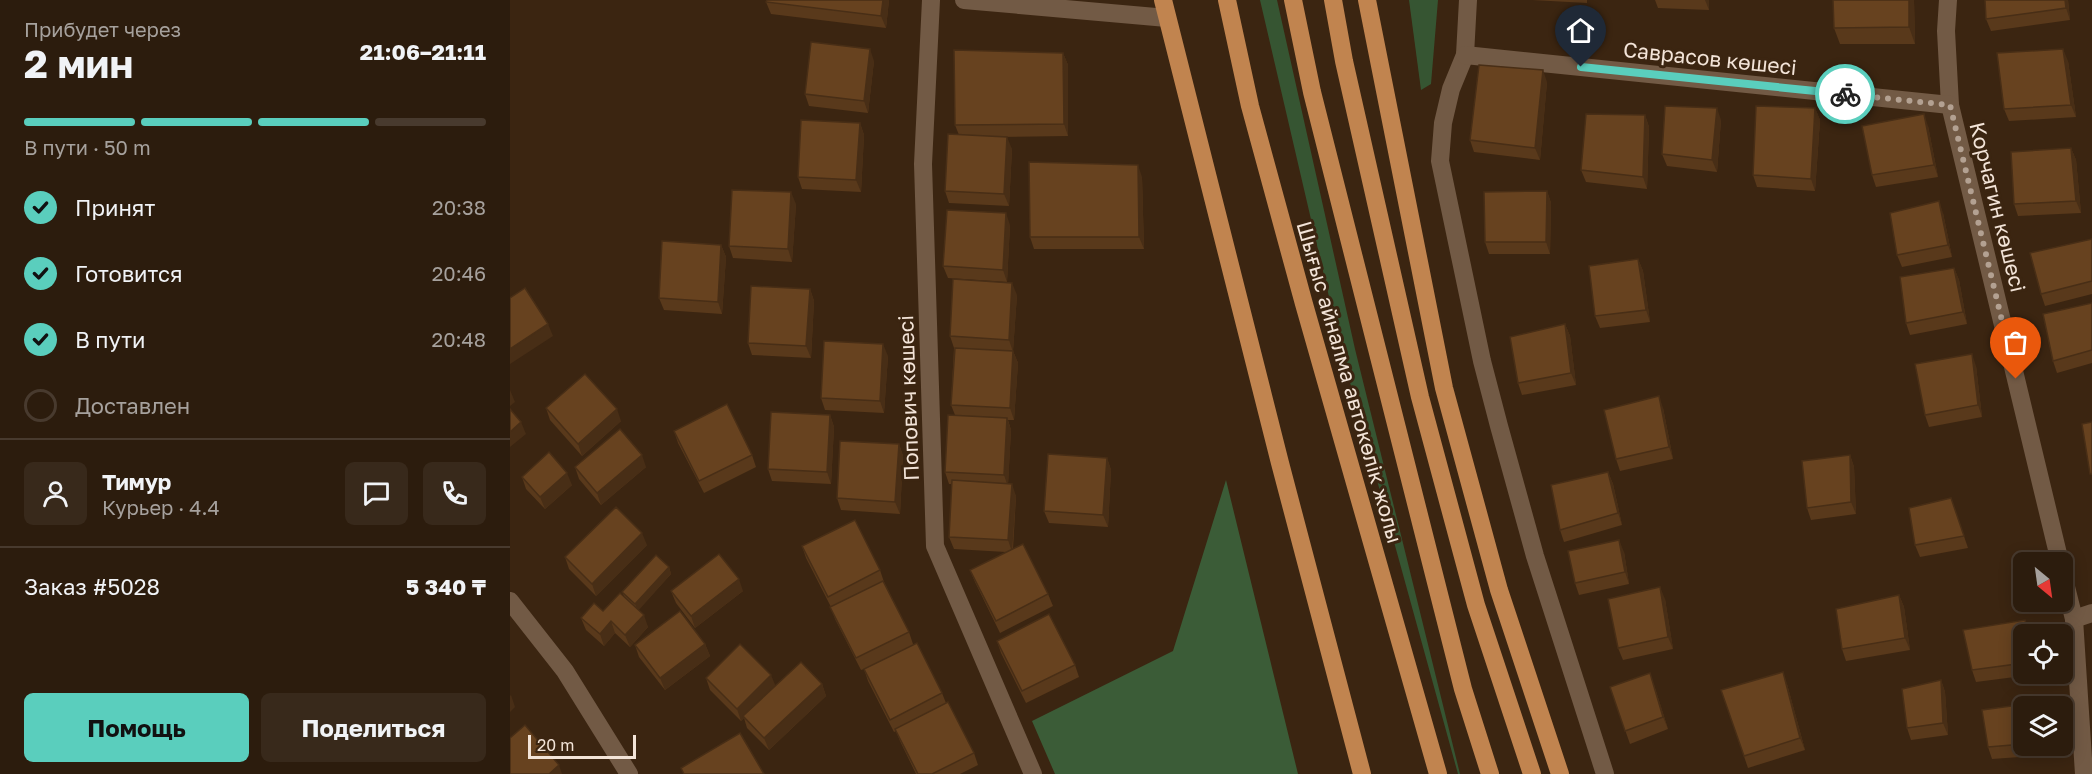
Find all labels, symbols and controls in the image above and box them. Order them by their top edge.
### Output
pin [1555,5,1606,67]
icon: home [1564,14,1597,47]
text: Прибудет через [24,17,181,41]
street label: Саврасов көшесі [1622,36,1798,80]
text: 21:06–21:11 [360,38,486,65]
text: 2 мин [24,40,133,87]
courier [1815,64,1875,124]
icon: bike [1829,78,1862,111]
street label: Корчагин көшесі [1964,119,2032,295]
text: В пути · 50 m [24,135,151,159]
icon: check [24,191,57,224]
text: Принят [75,194,155,221]
text: 20:38 [432,195,486,219]
street label: Шығыс айналма автокөлік жолы [1291,218,1409,546]
icon: check [24,257,57,290]
text: Готовится [75,260,183,287]
text: 20:46 [432,261,486,285]
street label: Попович көшесі [892,315,924,481]
pin [1990,317,2041,379]
icon: check [24,323,57,356]
text: В пути [75,326,145,353]
icon: bag [1999,326,2032,359]
text: 20:48 [432,327,486,351]
text: Доставлен [75,392,190,419]
button: person [24,462,87,525]
button: chat [345,462,408,525]
button: phone [423,462,486,525]
text: Тимур [102,468,171,495]
text: Курьер · 4.4 [102,495,220,519]
north arrow [2013,552,2073,612]
map controls [2013,552,2073,756]
text: Заказ #5028 [24,573,160,600]
text: 5 340 ₸ [406,573,486,600]
button: locate [2013,624,2073,684]
button: Помощь [24,693,249,762]
button: Поделиться [261,693,486,762]
button: layers [2013,696,2073,756]
scale bar [528,732,636,760]
text: 20 m [537,735,574,755]

